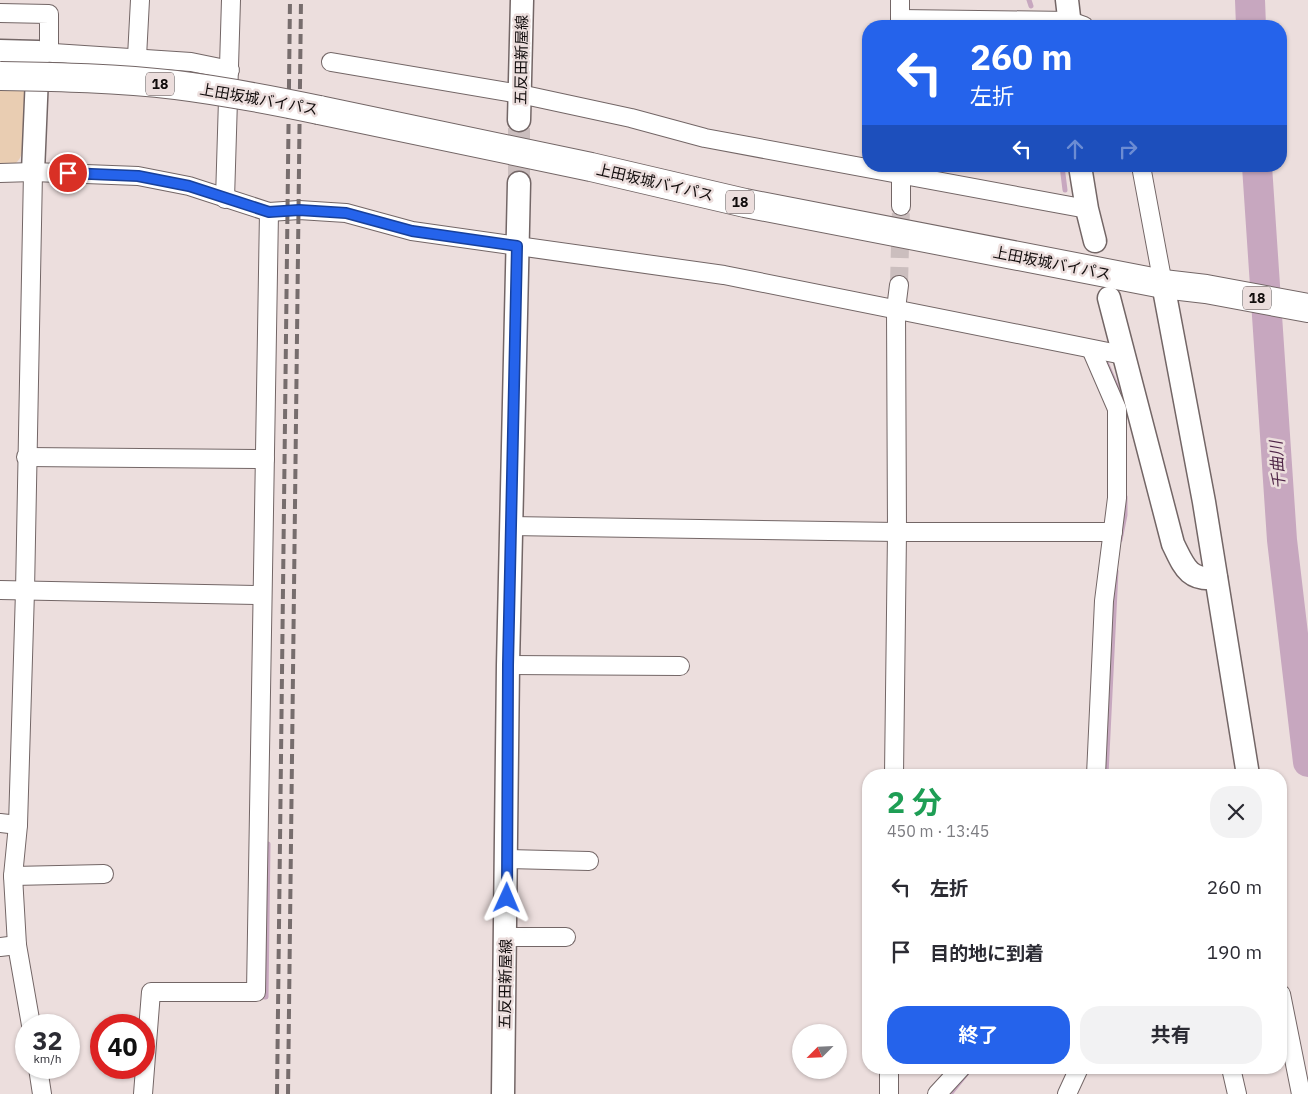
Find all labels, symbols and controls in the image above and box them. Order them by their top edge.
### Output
street label: 五反田新屋線 [511,15,531,105]
text: 260 m [970,34,1073,80]
icon: left [887,40,952,105]
road number: 18 [146,72,174,96]
street label: 上田坂城バイパス [198,79,320,119]
text: 左折 [970,81,1014,110]
icon: left [1008,135,1036,163]
icon: ahead [1061,135,1089,163]
icon: right [1114,135,1142,163]
pin [47,152,89,194]
icon: arrive [54,159,82,187]
street label: 上田坂城バイパス [595,159,715,205]
road number: 18 [726,190,754,213]
street label: 上田坂城バイパス [991,242,1113,284]
road number: 18 [1243,286,1271,310]
water label: 千曲川 [1265,438,1289,490]
text: 2 分 [887,782,942,821]
button: close [1210,786,1262,838]
text: 450 m · 13:45 [887,821,989,841]
position arrow [480,871,532,923]
icon: left [887,873,915,901]
text: 260 m [1207,875,1262,899]
text: 左折 [930,876,968,900]
icon: arrive [887,938,915,966]
street label: 五反田新屋線 [495,939,515,1029]
text: 190 m [1207,940,1262,964]
text: 目的地に到着 [930,941,1044,965]
button: 終了 [887,1006,1070,1064]
button: 共有 [1080,1006,1262,1064]
speed limit sign: 40 [90,1014,155,1079]
text: 32 [32,1024,63,1057]
north arrow [792,1024,848,1079]
map controls [792,1024,847,1079]
text: km/h [33,1051,62,1066]

